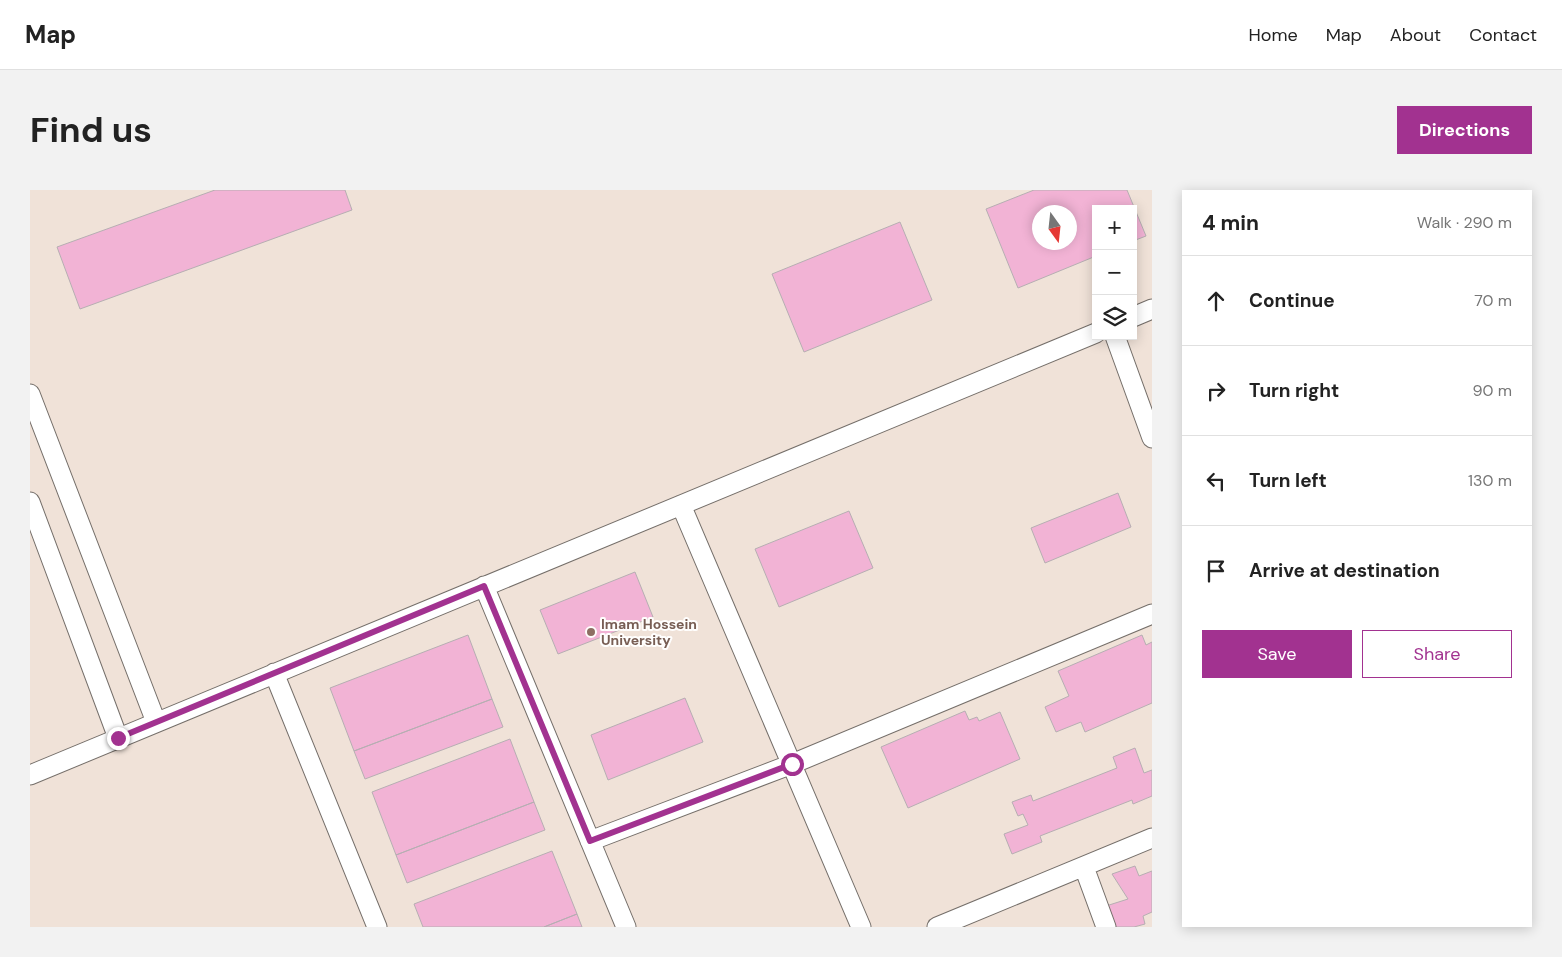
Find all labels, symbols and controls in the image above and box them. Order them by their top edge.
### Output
text: Map [25,19,76,50]
text: Home [1248,23,1298,47]
text: Map [1326,23,1362,47]
text: About [1390,23,1441,47]
text: Contact [1469,23,1537,47]
button: Directions [1397,106,1532,154]
text: Find us [30,107,152,153]
north arrow [1032,205,1077,250]
map controls [1092,205,1137,340]
button: + [1092,205,1137,250]
text: 4 min [1202,209,1259,237]
text: Walk · 290 m [1417,212,1512,233]
button: − [1092,250,1137,295]
icon: ahead [1202,287,1230,315]
text: Continue [1249,288,1335,313]
text: 70 m [1474,290,1512,311]
button: layers [1092,295,1137,340]
icon: right [1202,377,1230,405]
text: Turn right [1249,378,1339,403]
text: 90 m [1472,380,1512,401]
icon: left [1202,467,1230,495]
text: Turn left [1249,468,1327,493]
text: 130 m [1468,470,1512,491]
icon: arrive [1202,557,1230,585]
text: Arrive at destination [1249,558,1440,583]
place label: Imam Hossein University [601,615,697,649]
marker: Imam Hossein University [585,626,597,638]
button: Save [1202,630,1352,678]
button: Share [1362,630,1512,678]
route end [107,727,130,750]
route start [781,753,804,776]

